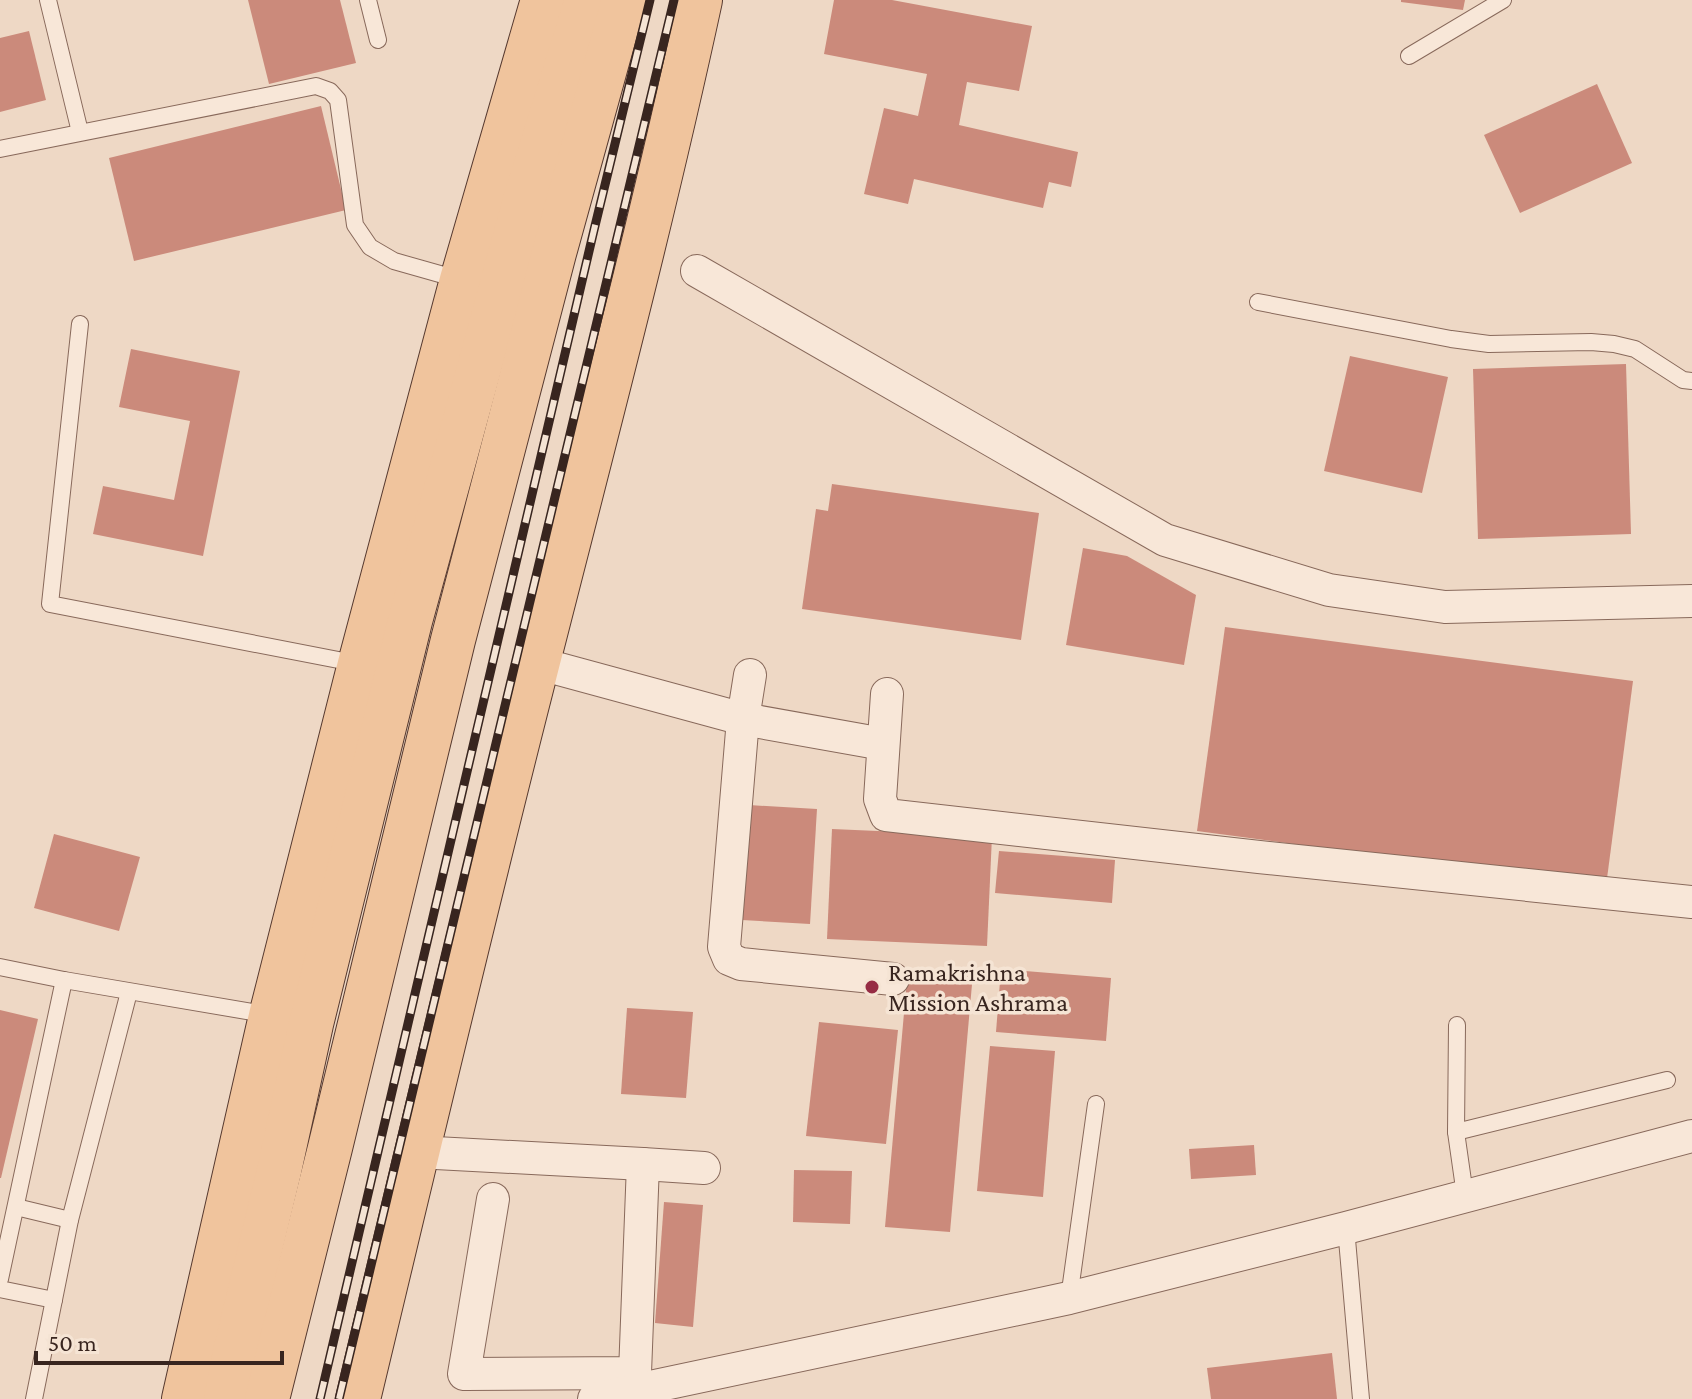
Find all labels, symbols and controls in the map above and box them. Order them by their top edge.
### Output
place label: Ramakrishna Mission Ashrama [888,958,1068,1017]
marker: Ramakrishna Mission Ashrama [863,978,881,996]
scale bar [36,1315,282,1365]
text: 50 m [48,1329,97,1356]

